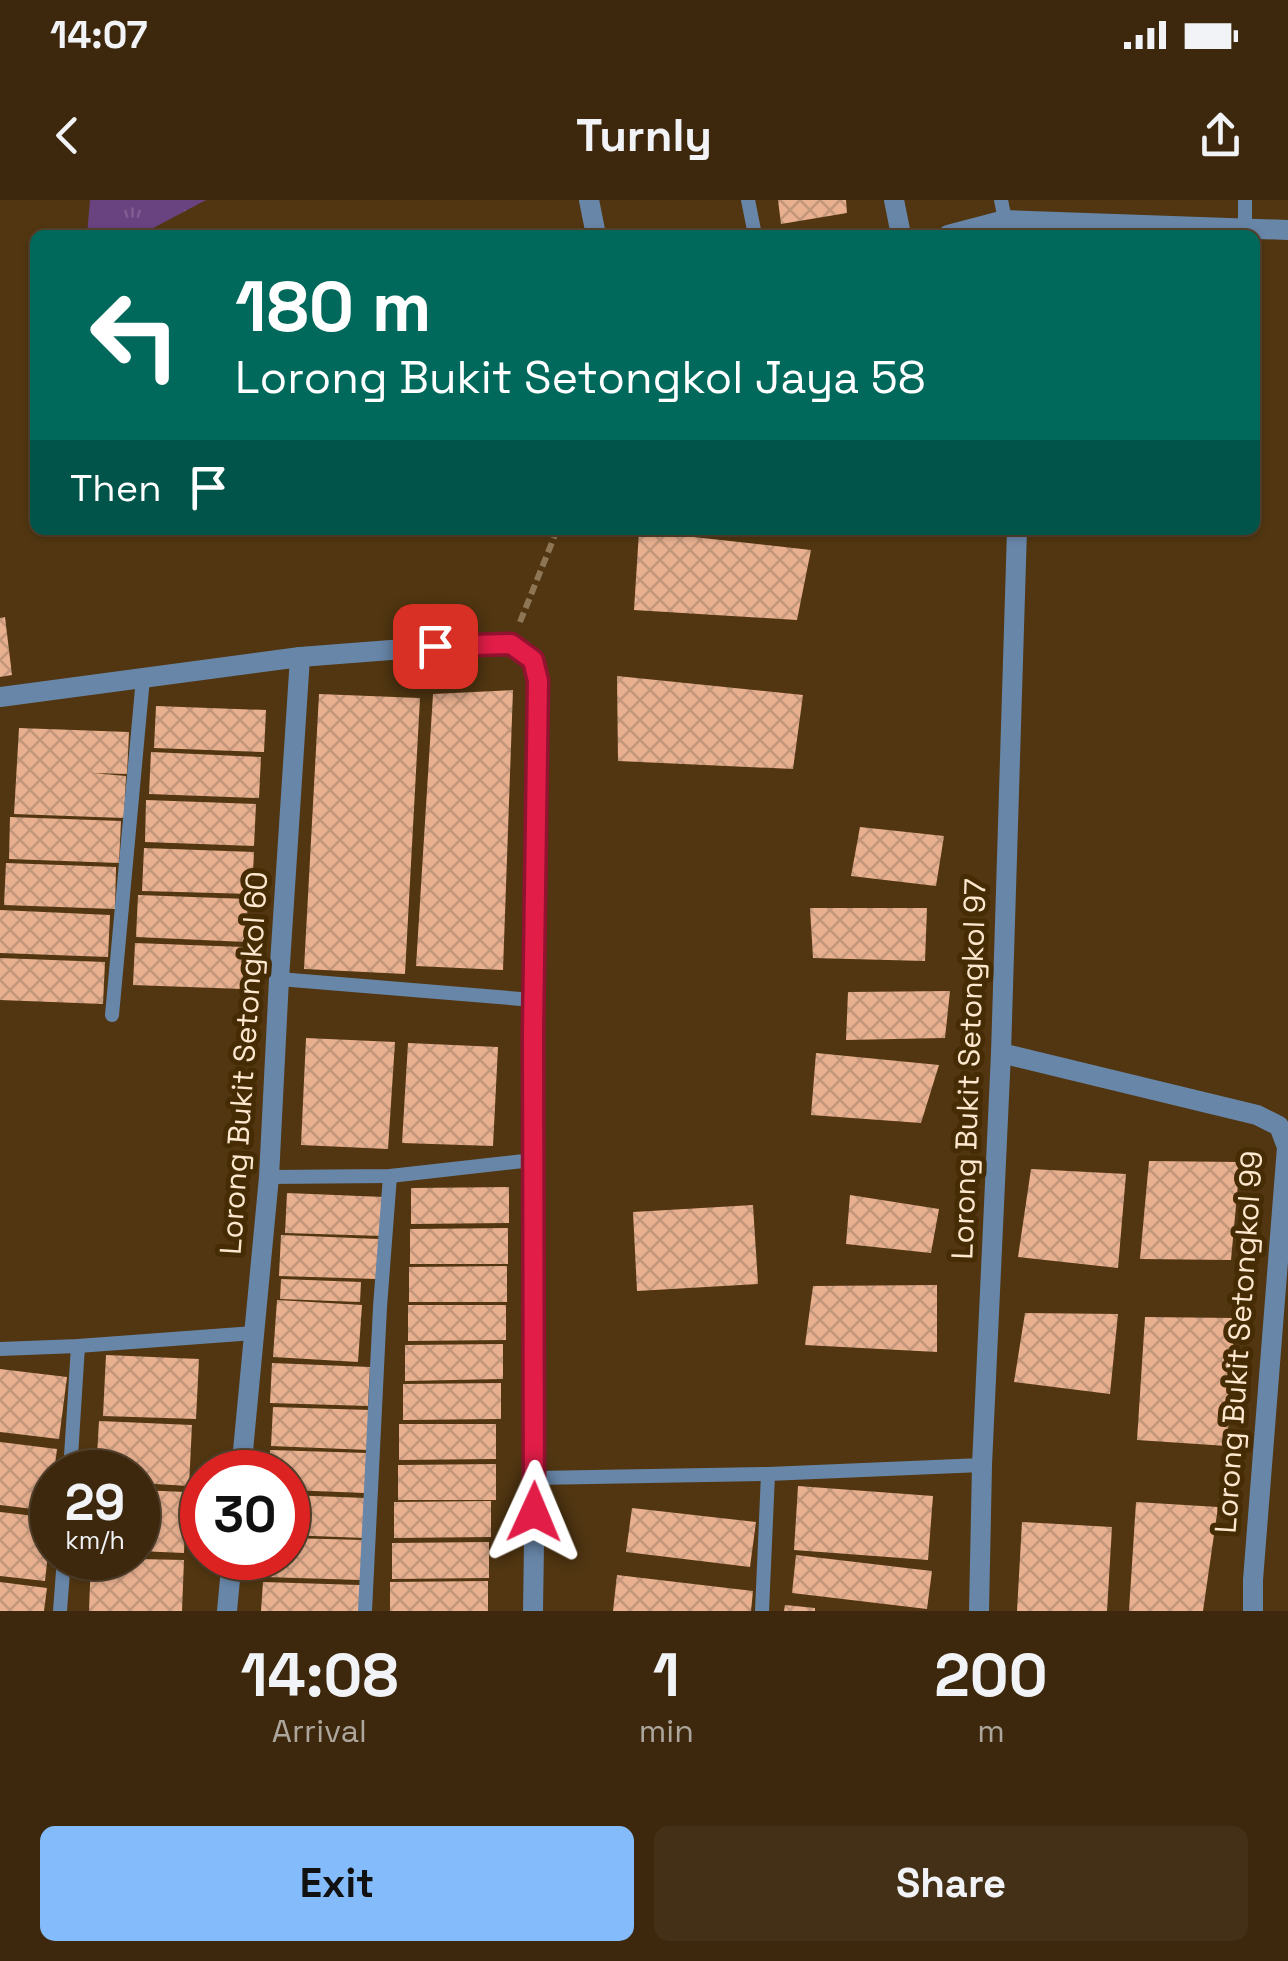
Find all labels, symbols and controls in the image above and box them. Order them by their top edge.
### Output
text: 14:07 [50,11,148,59]
text: Turnly [576,107,712,164]
icon: back [40,108,95,163]
icon: share [1193,108,1248,163]
text: 180 m [235,262,432,351]
icon: left [70,270,200,400]
text: Lorong Bukit Setongkol Jaya 58 [235,349,926,406]
icon: arrive [181,460,236,515]
text: Then [70,464,161,512]
pin [393,604,478,689]
icon: arrive [408,619,463,674]
street label: Lorong Bukit Setongkol 60 [211,870,276,1256]
street label: Lorong Bukit Setongkol 97 [942,878,995,1260]
street label: Lorong Bukit Setongkol 99 [1206,1149,1271,1535]
speed limit sign: 30 [180,1450,310,1580]
position arrow [482,1460,586,1564]
text: 29 [65,1471,125,1535]
text: km/h [65,1524,125,1556]
text: 14:08 [240,1637,398,1714]
text: 1 [653,1637,680,1714]
text: 200 [934,1637,1048,1714]
text: Arrival [272,1711,367,1751]
text: min [639,1711,694,1751]
text: m [977,1711,1005,1751]
button: Exit [40,1826,634,1941]
button: Share [654,1826,1248,1941]

